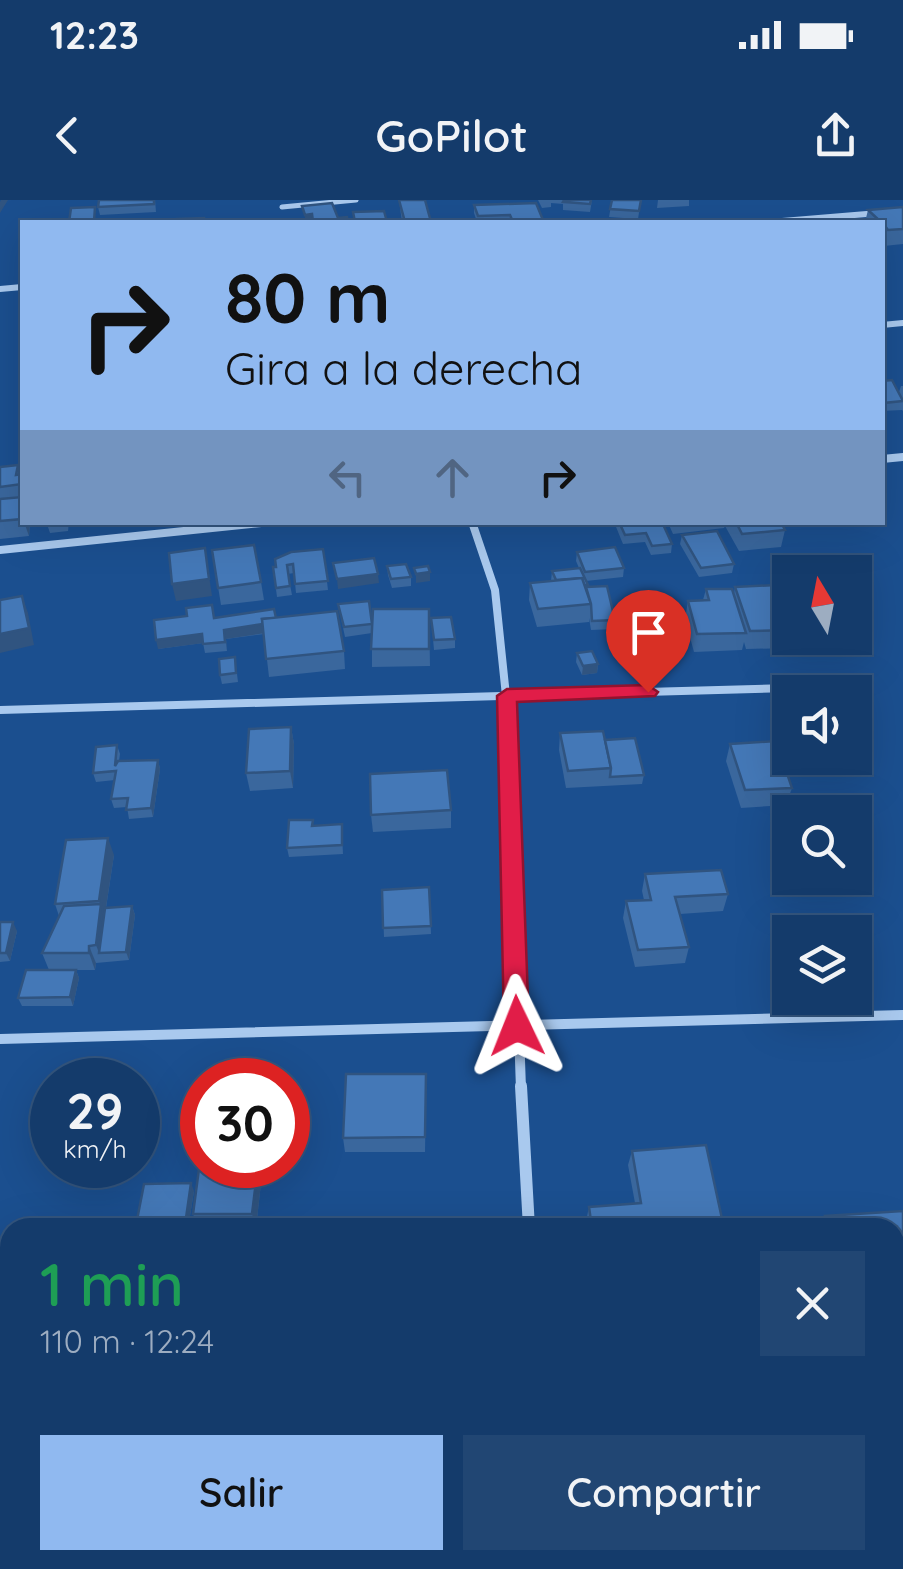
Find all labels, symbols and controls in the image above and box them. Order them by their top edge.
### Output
text: 12:23 [50,11,139,59]
text: GoPilot [375,107,528,163]
icon: back [40,108,95,163]
icon: share [808,108,863,163]
text: 80 m [225,253,390,341]
icon: right [60,260,190,390]
text: Gira a la derecha [225,340,582,396]
icon: left [320,450,375,505]
icon: ahead [425,450,480,505]
icon: right [530,450,585,505]
north arrow [772,555,872,655]
map controls [772,555,872,1015]
pin [606,590,691,693]
icon: arrive [621,605,676,660]
button: sound [772,675,872,775]
button: search [772,795,872,895]
button: layers [772,915,872,1015]
position arrow [465,974,569,1078]
speed limit sign: 30 [180,1058,310,1188]
text: 29 [67,1079,123,1142]
text: km/h [63,1133,127,1164]
text: 1 min [40,1246,184,1321]
button: close [760,1251,865,1356]
text: 110 m · 12:24 [40,1321,214,1361]
button: Salir [40,1435,443,1550]
button: Compartir [463,1435,865,1550]

